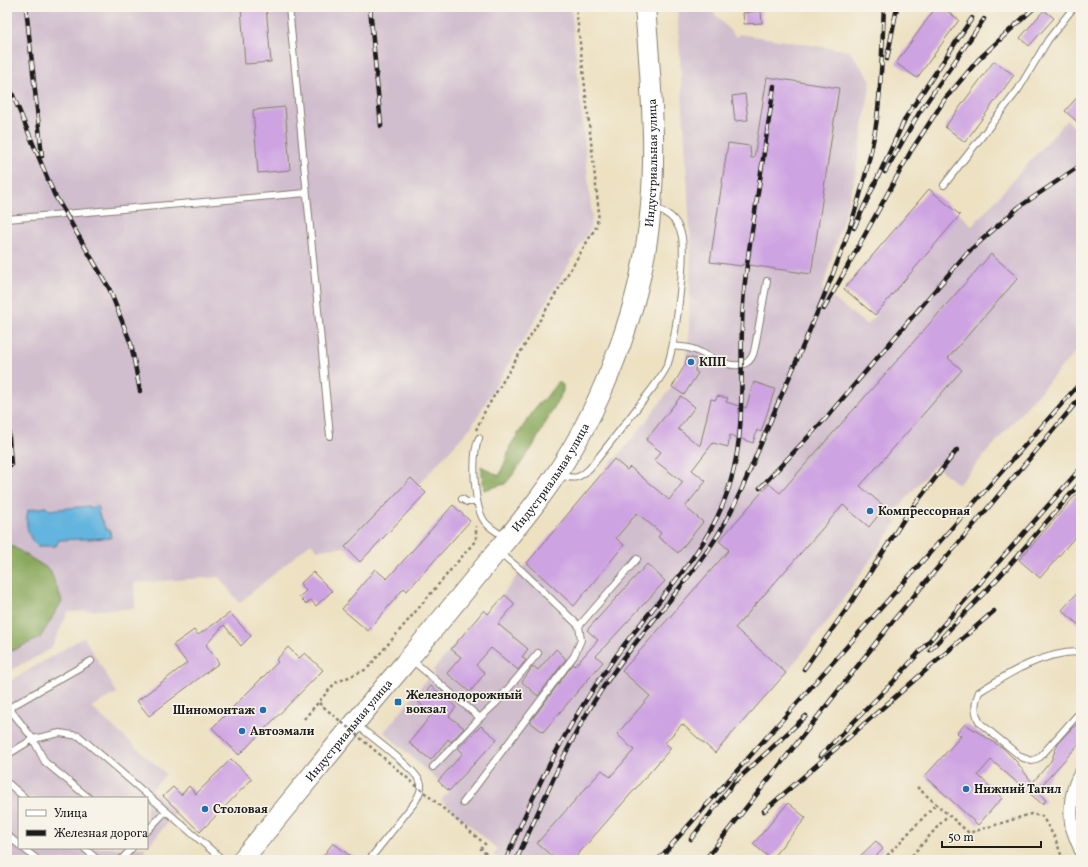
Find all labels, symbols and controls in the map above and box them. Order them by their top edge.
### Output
street label: Индустриальная улица [642,98,662,228]
place label: КПП [699,355,726,371]
marker: КПП [686,357,696,367]
street label: Индустриальная улица [509,420,594,536]
place label: Компрессорная [878,504,970,520]
marker: Компрессорная [865,506,875,516]
street label: Индустриальная улица [303,676,397,786]
place label: Железнодорожный вокзал [406,688,523,718]
marker: Железнодорожный вокзал [393,697,403,707]
place label: Шиномонтаж [173,703,255,719]
marker: Шиномонтаж [258,705,268,715]
place label: Автоэмали [250,724,315,740]
marker: Автоэмали [237,726,247,736]
place label: Нижний Тагил [974,782,1061,798]
marker: Нижний Тагил [961,784,971,794]
legend [18,797,148,849]
place label: Столовая [213,802,268,818]
marker: Столовая [200,804,210,814]
text: Улица [54,806,87,822]
scale bar [942,823,1041,849]
text: Железная дорога [54,826,148,842]
text: 50 m [948,830,974,846]

